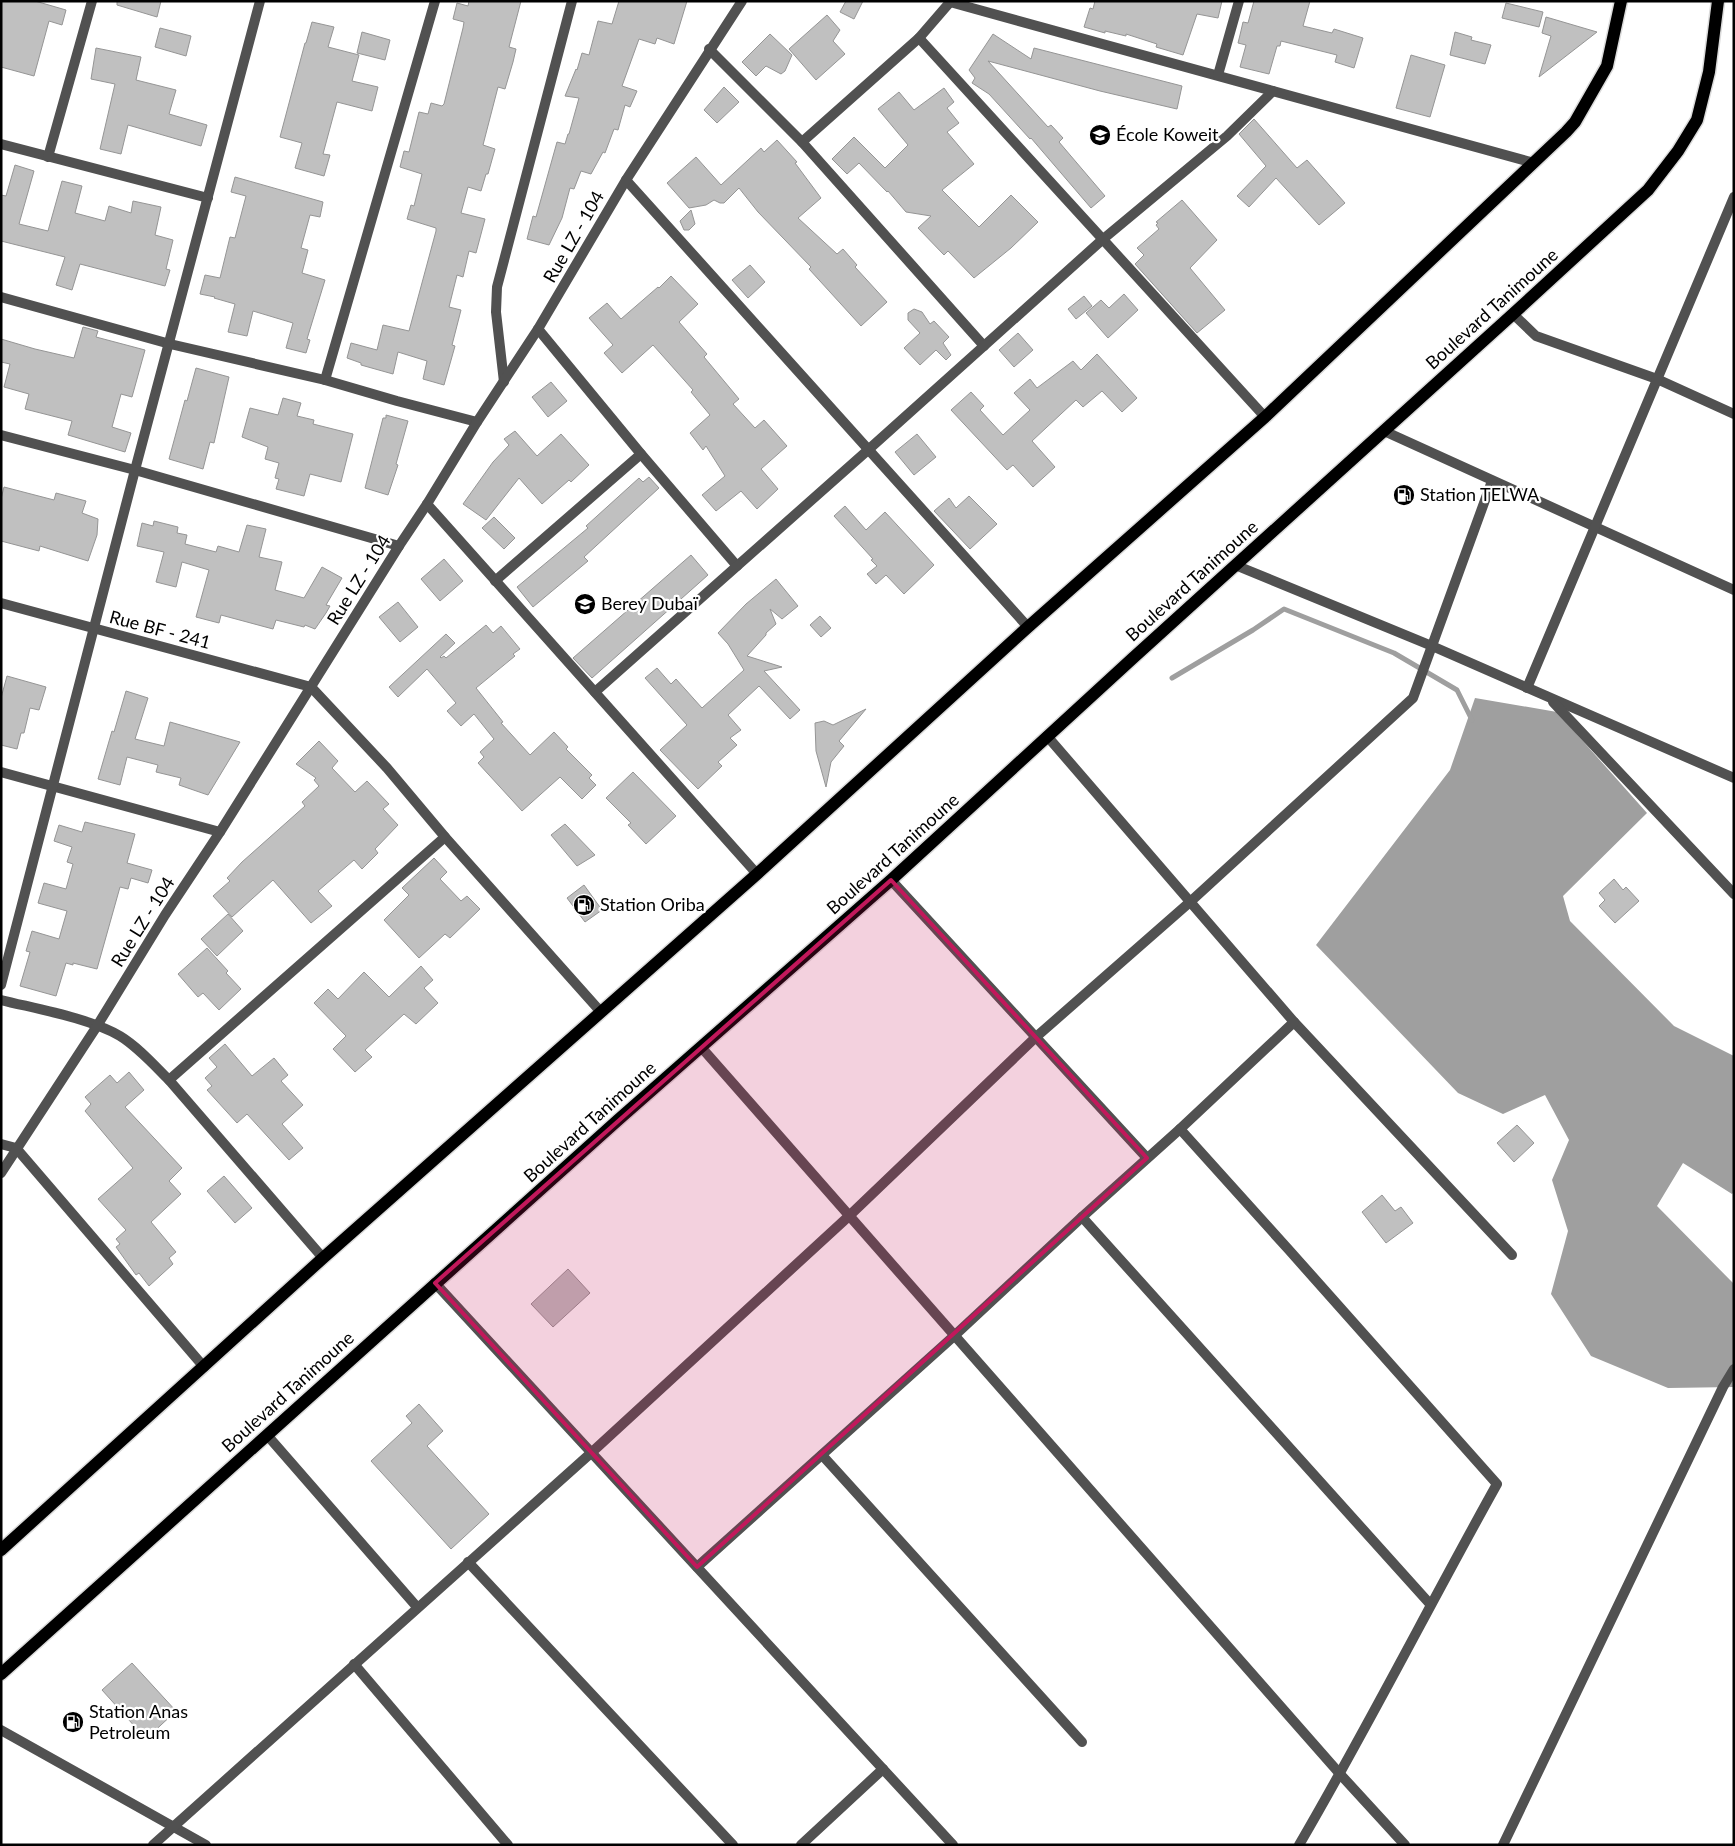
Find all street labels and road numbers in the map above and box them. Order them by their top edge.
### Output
street label: Rue LZ - 104 [538,187,608,286]
street label: Boulevard Tanimoune [1421,243,1562,373]
street label: Boulevard Tanimoune [1121,515,1262,645]
street label: Rue LZ - 104 [322,530,395,629]
street label: Rue BF - 241 [107,605,213,653]
street label: Boulevard Tanimoune [822,788,963,918]
street label: Rue LZ - 104 [106,872,179,971]
street label: Boulevard Tanimoune [519,1056,660,1186]
street label: Boulevard Tanimoune [217,1326,358,1456]

